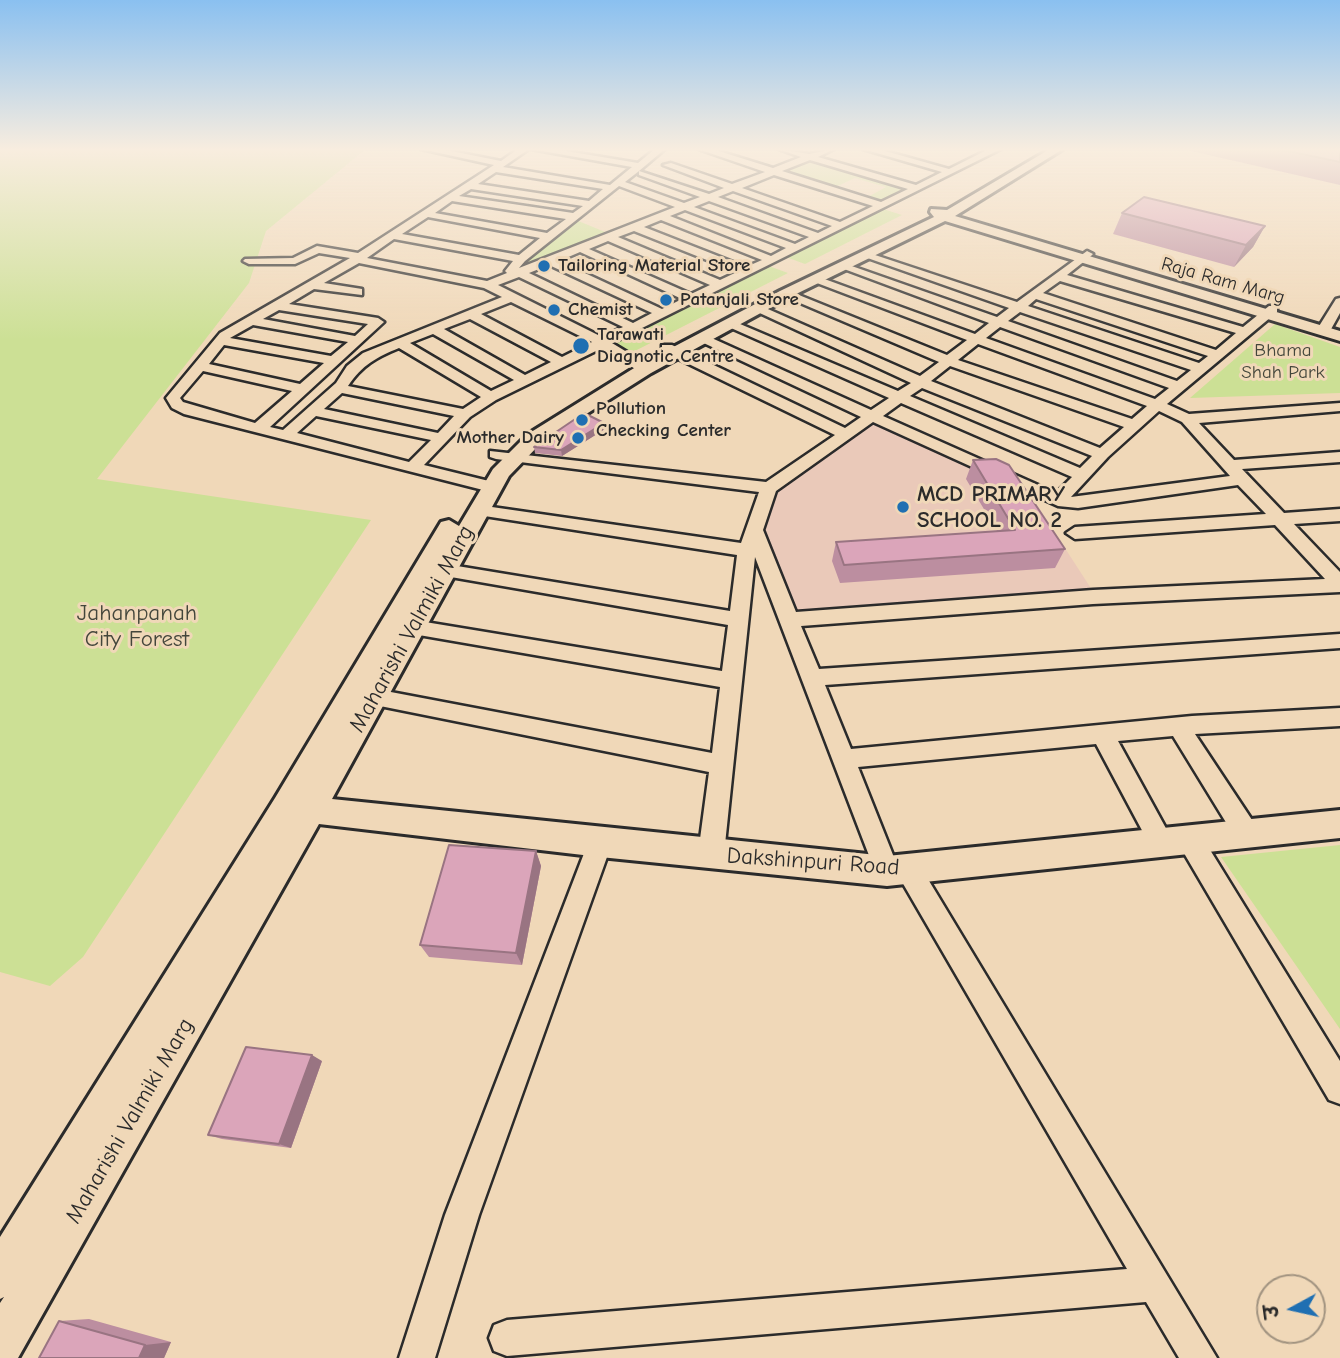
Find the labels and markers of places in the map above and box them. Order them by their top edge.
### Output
place label: Tailoring Material Store [558,255,750,277]
marker: Tailoring Material Store [536,258,552,274]
place label: Patanjali Store [680,289,799,311]
marker: Patanjali Store [658,292,674,308]
place label: Chemist [568,299,633,321]
marker: Chemist [546,302,562,318]
place label: Tarawati Diagnotic Centre [597,324,734,368]
marker: Tarawati Diagnotic Centre [571,336,591,356]
place label: Pollution Checking Center [596,398,731,442]
marker: Pollution Checking Center [574,412,590,428]
place label: Mother Dairy [456,427,564,449]
marker: Mother Dairy [570,430,586,446]
place label: MCD PRIMARY SCHOOL NO. 2 [917,480,1065,534]
marker: MCD PRIMARY SCHOOL NO. 2 [895,499,911,515]

